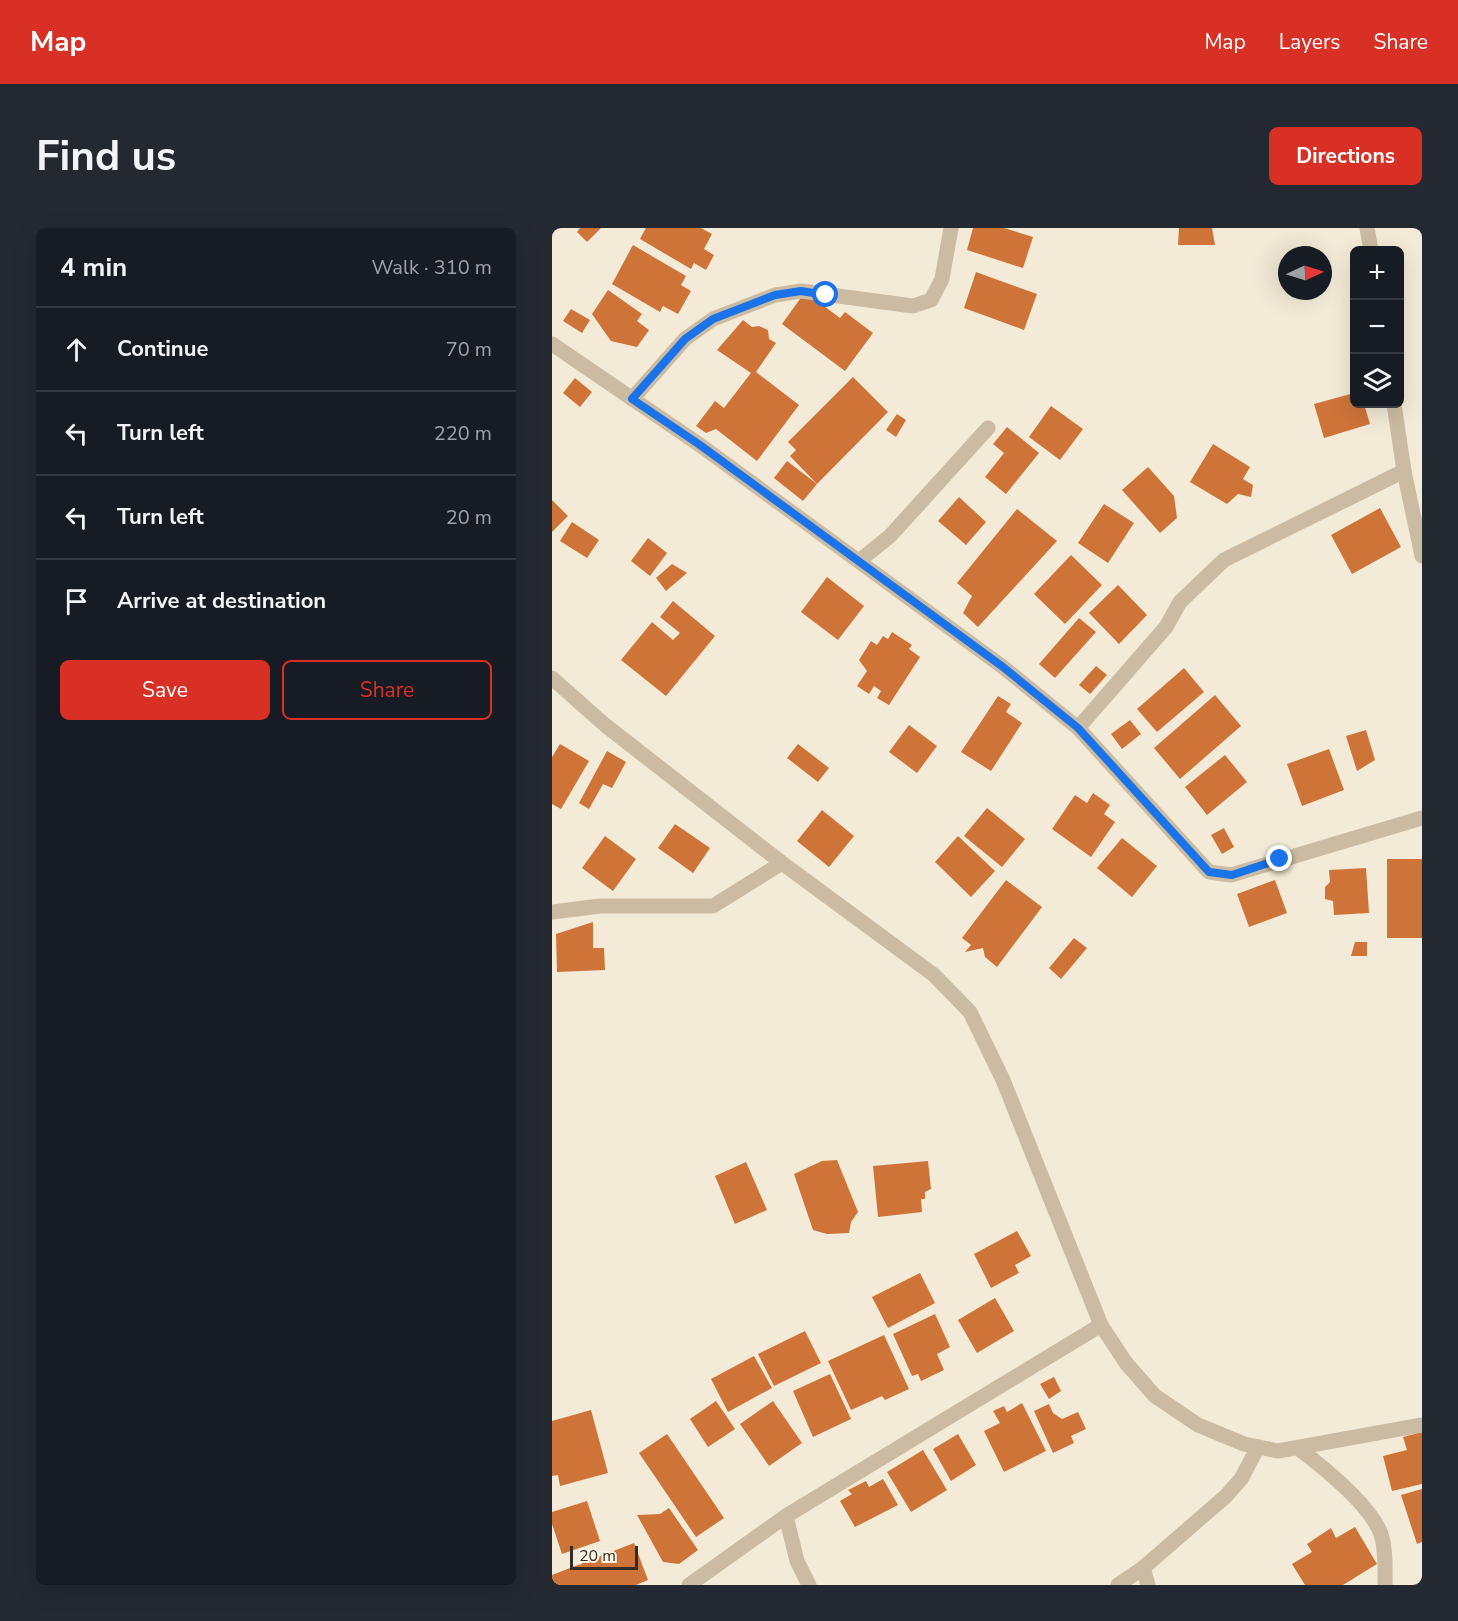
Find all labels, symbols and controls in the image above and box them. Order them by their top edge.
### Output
text: Map [30,23,86,61]
text: Map [1204,28,1246,56]
text: Layers [1279,28,1340,56]
text: Share [1373,28,1428,56]
button: Directions [1269,127,1422,185]
text: Find us [36,128,176,185]
north arrow [1278,246,1332,300]
map controls [1350,246,1404,408]
button: + [1350,246,1404,300]
text: 4 min [60,250,127,285]
text: Walk · 310 m [372,254,492,281]
route start [812,281,838,307]
button: − [1350,300,1404,354]
icon: ahead [60,333,93,366]
text: Continue [117,334,208,364]
text: 70 m [446,336,492,363]
button: layers [1350,354,1404,408]
icon: left [60,417,93,450]
text: Turn left [117,418,204,448]
text: 220 m [434,420,492,447]
icon: left [60,501,93,534]
text: Turn left [117,502,204,532]
text: 20 m [446,504,492,531]
icon: arrive [60,585,93,618]
text: Arrive at destination [117,586,326,616]
button: Save [60,660,270,720]
button: Share [282,660,492,720]
route end [1266,845,1292,871]
scale bar [570,1543,638,1570]
text: 20 m [579,1545,616,1567]

